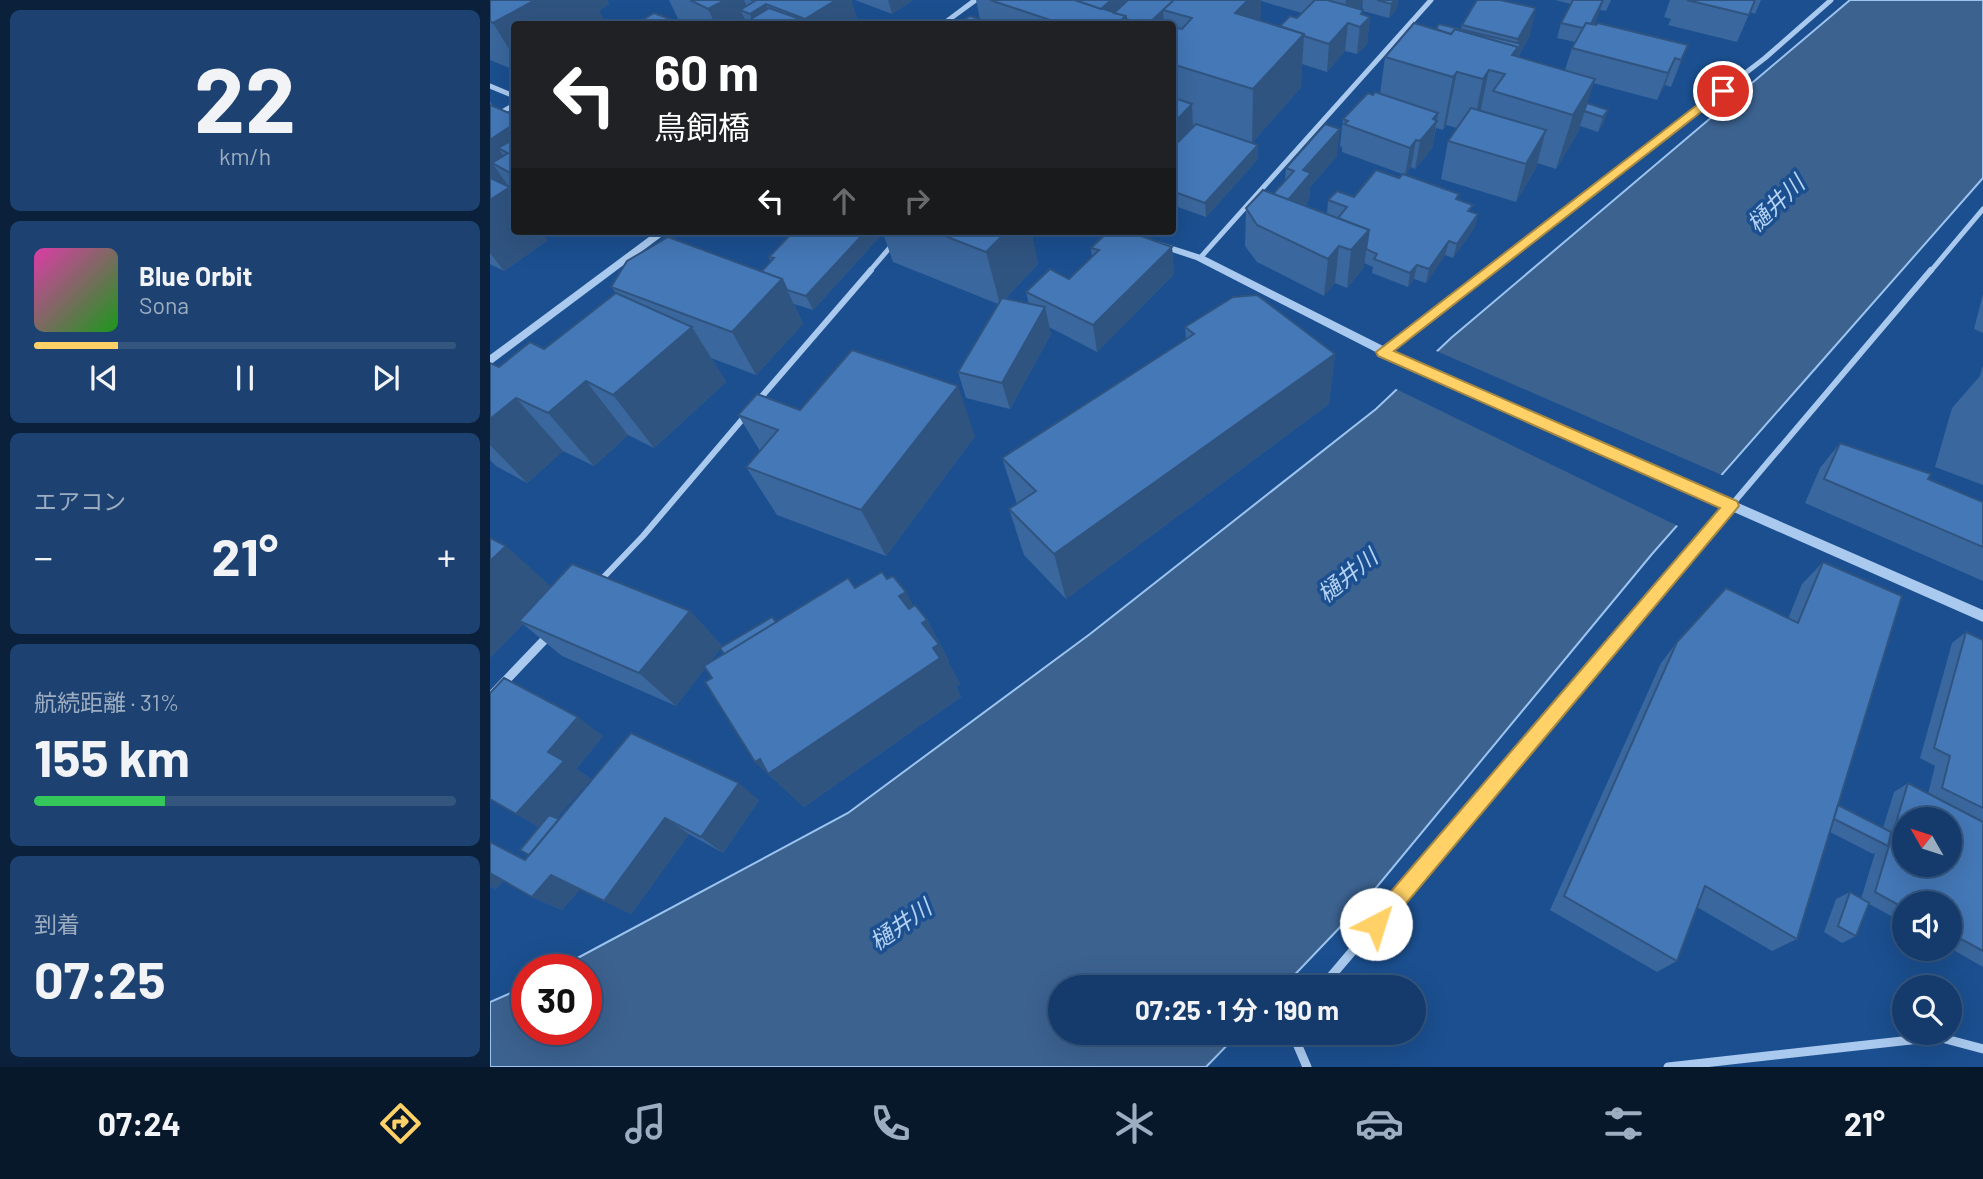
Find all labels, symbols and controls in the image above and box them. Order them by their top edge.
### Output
text: 22 [194,42,296,151]
text: 60 m [654,42,759,101]
icon: left [539,49,630,140]
pin [1693,61,1753,121]
icon: arrive [1704,72,1742,110]
text: 鳥飼橋 [654,107,750,145]
text: km/h [219,142,271,170]
water label: 樋井川 [1740,167,1812,237]
icon: left [752,182,790,220]
icon: ahead [825,182,863,220]
icon: right [898,182,936,220]
text: Blue Orbit [139,260,252,291]
text: Sona [139,291,189,319]
icon: previous [85,359,123,397]
icon: pause [226,359,264,397]
icon: next [367,359,405,397]
text: エアコン [34,487,126,515]
text: 21° [212,524,278,586]
text: − [34,533,53,579]
text: + [437,533,456,579]
water label: 樋井川 [1311,541,1385,608]
text: 航続距離 · 31% [34,688,179,716]
text: 155 km [34,725,190,787]
north arrow [1892,807,1962,877]
map controls [1892,807,1962,1045]
position arrow [1339,887,1413,961]
water label: 樋井川 [864,891,939,955]
button: sound [1892,891,1962,961]
text: 到着 [34,910,80,938]
text: 07:25 [34,947,166,1009]
speed limit sign: 30 [511,954,602,1045]
button: search [1892,975,1962,1045]
text: 07:25 · 1 分 · 190 m [1135,994,1339,1025]
icon: directions [376,1099,425,1148]
icon: music [621,1099,670,1148]
icon: phone [866,1099,915,1148]
icon: climate [1110,1099,1159,1148]
icon: car [1355,1099,1404,1148]
icon: filters [1599,1099,1648,1148]
text: 07:24 [98,1104,181,1142]
text: 21° [1844,1104,1885,1142]

